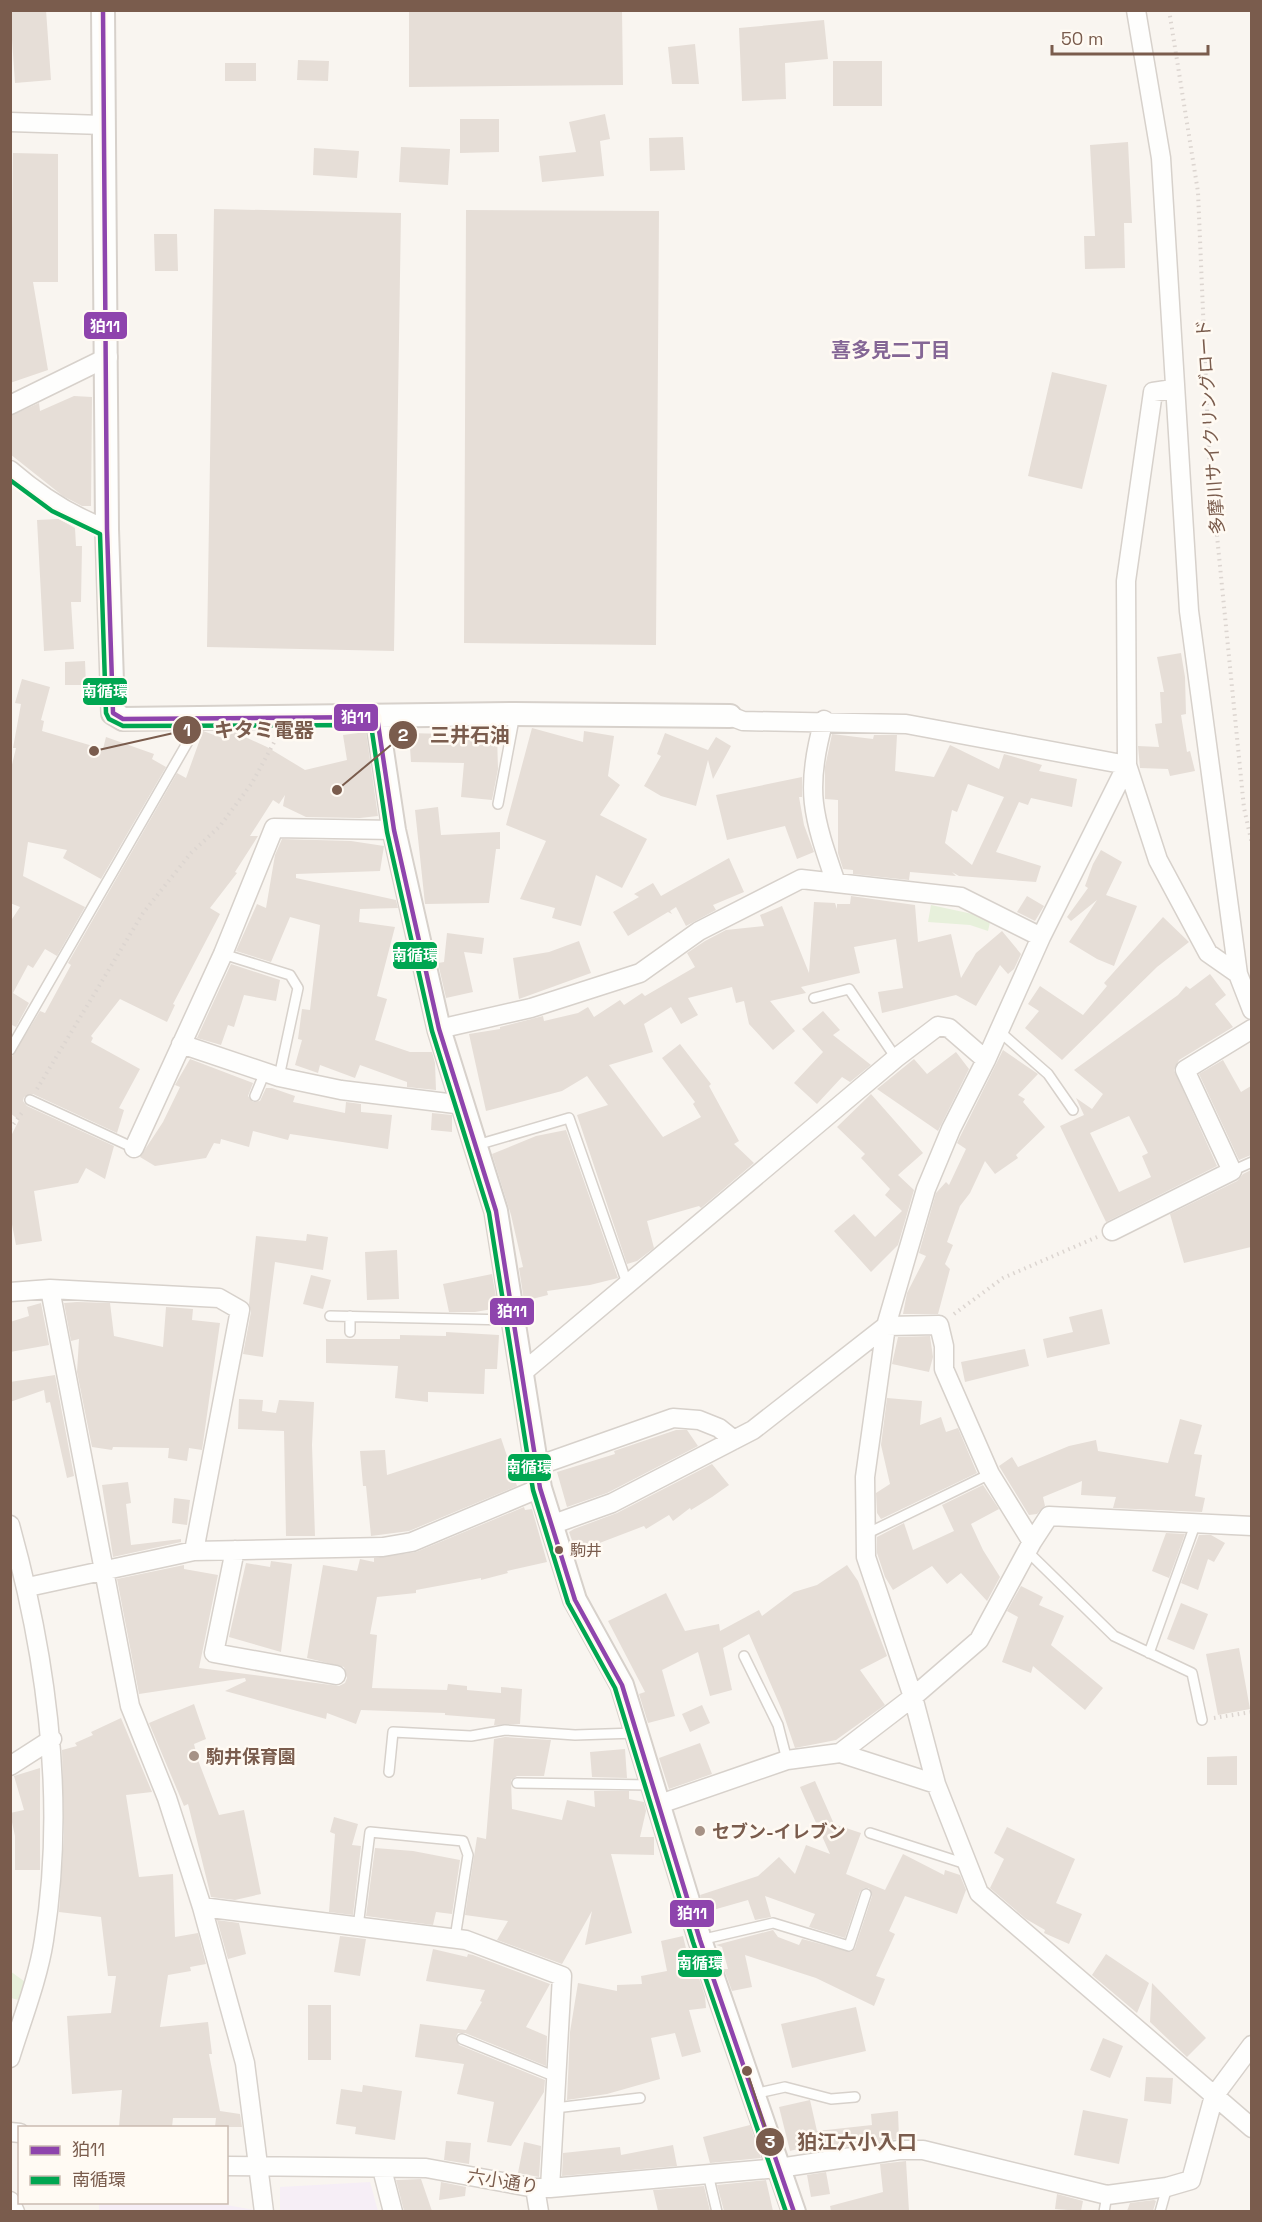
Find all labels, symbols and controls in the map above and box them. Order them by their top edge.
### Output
scale bar [1052,18,1208,56]
text: 50 m [1061,27,1103,50]
line badge: 狛11 [83,311,128,340]
text: 狛11 [90,316,120,337]
street label: 多摩川サイクリングロード [1191,319,1229,535]
district label: 喜多見二丁目 [831,337,951,363]
line badge: 南循環 [82,677,128,706]
text: 南循環 [81,681,129,702]
line badge: 狛11 [333,703,379,732]
text: 狛11 [341,707,371,728]
callout: キタミ電器 [172,711,326,749]
callout: 三井石油 [388,716,522,754]
text: キタミ電器 [214,717,314,743]
text: 1 [183,718,191,741]
text: 三井石油 [430,722,510,748]
text: 2 [398,723,409,746]
line badge: 南循環 [392,941,438,970]
text: 南循環 [391,945,439,966]
line badge: 狛11 [489,1297,535,1326]
text: 狛11 [497,1301,527,1322]
line badge: 南循環 [507,1453,552,1482]
text: 南循環 [505,1457,553,1478]
place label: 駒井 [570,1540,602,1561]
marker: 駒井 [553,1544,565,1556]
place label: 駒井保育園 [206,1745,296,1768]
marker: 駒井保育園 [187,1749,201,1763]
place label: セブン-イレブン [712,1820,846,1843]
marker: セブン-イレブン [693,1824,707,1838]
line badge: 狛11 [669,1899,715,1928]
text: 狛11 [677,1903,707,1924]
line badge: 南循環 [677,1949,723,1978]
text: 南循環 [676,1953,724,1974]
callout: 狛江六小入口 [755,2123,929,2161]
legend [18,2126,228,2204]
text: 狛江六小入口 [797,2129,917,2155]
text: 3 [765,2130,776,2153]
text: 狛11 [72,2138,105,2161]
street label: 六小通り [466,2164,540,2198]
text: 南循環 [72,2168,126,2191]

